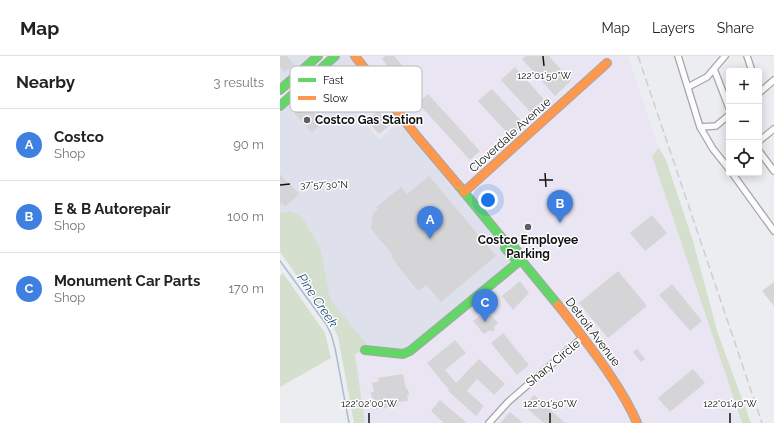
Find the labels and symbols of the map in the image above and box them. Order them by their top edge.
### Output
legend [290,66,422,112]
text: 122°01'50"W [517,70,572,81]
text: Fast [323,74,344,87]
text: Slow [323,92,348,105]
street label: Cloverdale Avenue [466,95,554,175]
place label: Costco Gas Station [315,113,423,127]
marker: Costco Gas Station [302,115,312,125]
text: 37°57'30"N [300,179,348,190]
your location [478,190,498,210]
pin: B [547,190,573,223]
pin: A [417,206,443,239]
marker: Costco Employee Parking [523,222,533,232]
place label: Costco Employee Parking [478,233,578,261]
water label: Pine Creek [294,271,341,330]
pin: C [472,289,498,322]
street label: Detroit Avenue [563,295,623,369]
street label: Shary Circle [523,336,583,390]
text: 122°02'00"W [341,398,397,409]
text: 122°01'50"W [523,398,578,409]
text: 122°01'40"W [703,398,757,409]

